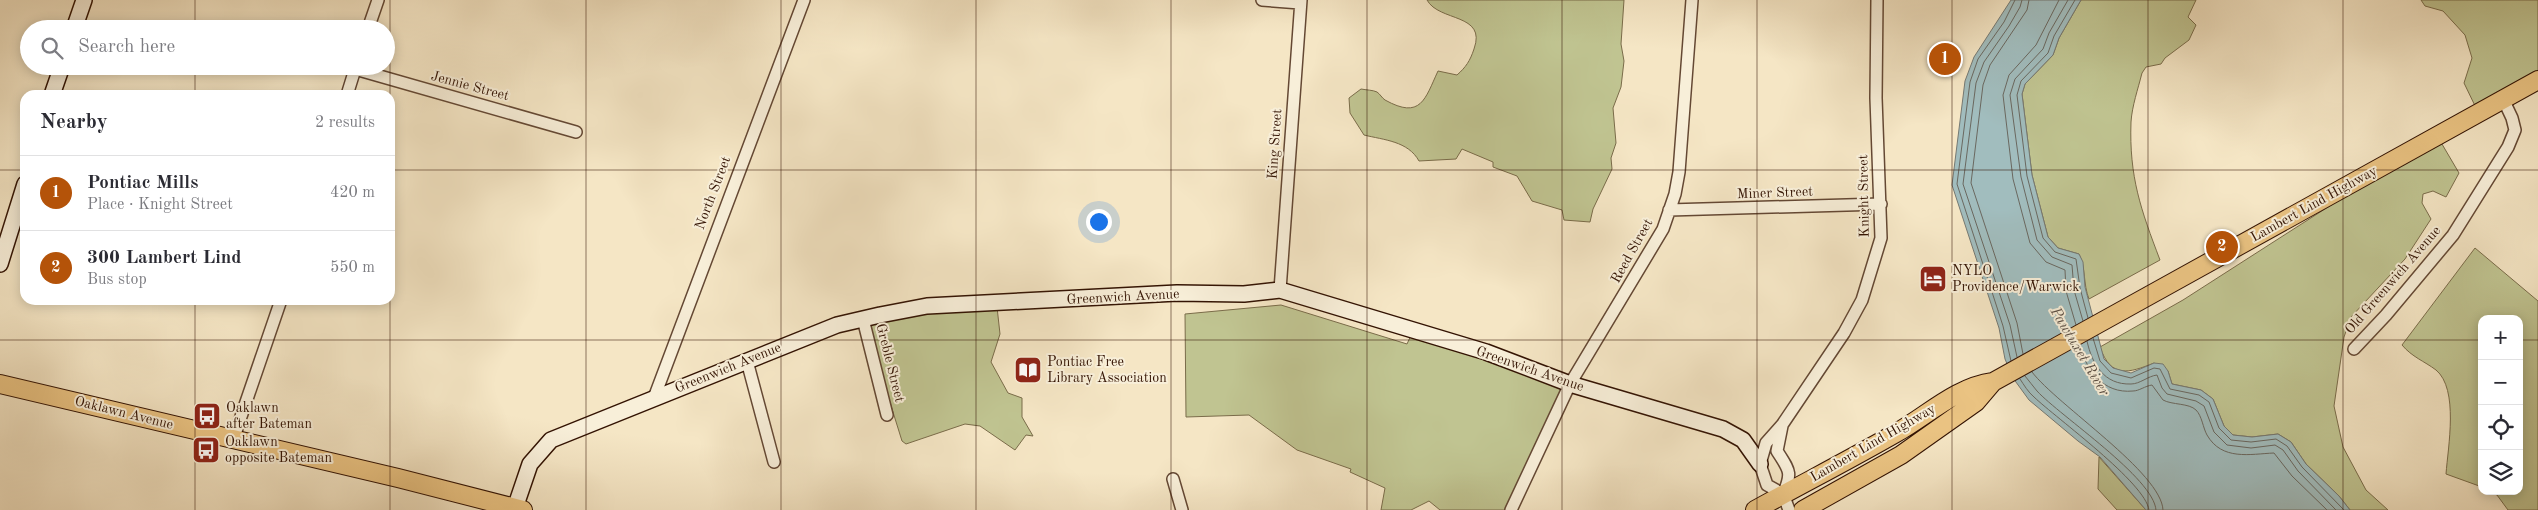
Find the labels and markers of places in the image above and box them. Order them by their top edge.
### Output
pin: 1 [1929,40,1961,78]
pin: 2 [2206,228,2238,266]
hotel icon: NYLO Providence/Warwick [1918,264,1948,294]
place label: NYLO Providence/Warwick [1952,264,2079,294]
library icon: Pontiac Free Library Association [1013,355,1043,385]
place label: Pontiac Free Library Association [1047,355,1167,385]
bus stop icon: Oaklawn after Bateman [192,401,222,431]
place label: Oaklawn after Bateman [226,401,312,431]
bus stop icon: Oaklawn opposite Bateman [191,435,221,465]
place label: Oaklawn opposite Bateman [225,435,332,465]

